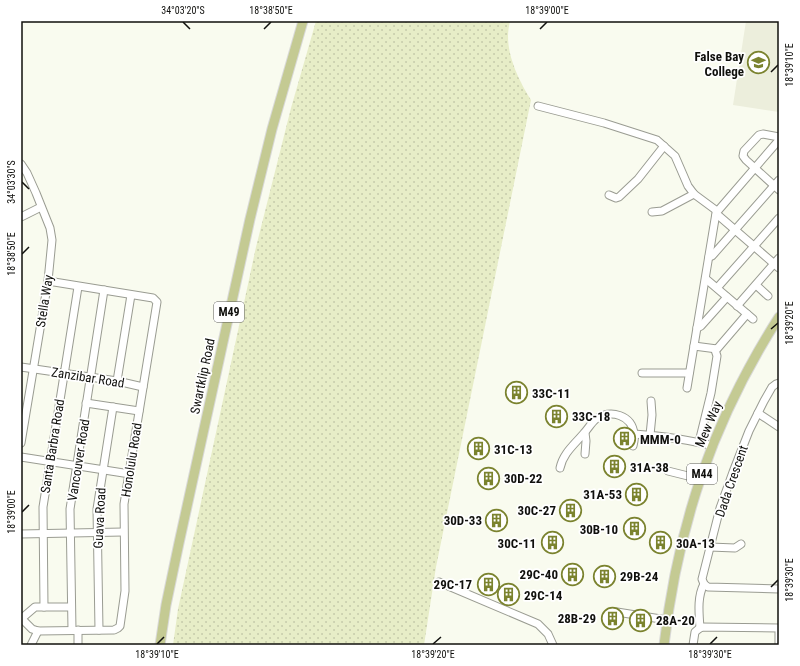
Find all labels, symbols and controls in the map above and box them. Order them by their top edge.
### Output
text: 34°03'20"S [161,5,205,16]
text: 18°38'50"E [249,5,293,16]
text: 18°39'00"E [525,5,569,16]
text: 18°39'10"E [784,43,795,87]
place label: False Bay College [694,49,744,79]
school or university icon: False Bay College [746,50,772,76]
text: 34°03'30"S [6,160,17,204]
text: 18°38'50"E [6,232,17,276]
street label: Stella Way [33,273,56,328]
text: 18°39'20"E [784,301,795,345]
road number: M49 [214,302,244,322]
street label: Swartklip Road [187,337,218,415]
street label: Zanzibar Road [50,364,125,391]
building icon: 33C-11 [504,380,530,406]
place label: 33C-11 [532,386,570,401]
street label: Santa Barbra Road [38,398,67,494]
street label: Mew Way [692,398,725,449]
building icon: 33C-18 [543,403,569,429]
place label: 33C-18 [572,409,610,424]
street label: Vancouver Road [65,418,92,502]
street label: Honolulu Road [118,422,145,498]
building icon: MMM-0 [612,426,638,452]
place label: MMM-0 [640,432,681,447]
building icon: 31C-13 [465,436,491,462]
place label: 31C-13 [494,442,532,457]
street label: Dada Crescent [712,443,751,519]
building icon: 31A-38 [602,454,628,480]
place label: 31A-38 [630,460,669,475]
road number: M44 [687,464,717,484]
building icon: 30D-22 [476,465,502,491]
place label: 30D-22 [504,471,543,486]
building icon: 31A-53 [624,481,650,507]
street label: Guava Road [90,487,109,549]
place label: 31A-53 [583,487,622,502]
text: 18°39'00"E [6,490,17,534]
building icon: 30C-27 [558,497,584,523]
place label: 30C-27 [518,503,556,518]
building icon: 30D-33 [484,507,510,533]
place label: 30D-33 [444,513,482,528]
building icon: 30B-10 [621,516,647,542]
place label: 30B-10 [580,522,618,537]
building icon: 30C-11 [539,530,565,556]
building icon: 30A-13 [647,530,673,556]
place label: 30C-11 [498,536,536,551]
place label: 30A-13 [676,536,715,551]
text: 18°39'30"E [784,558,795,602]
building icon: 29C-40 [560,561,586,587]
building icon: 29B-24 [592,563,618,589]
place label: 29C-40 [520,567,558,582]
place label: 29B-24 [620,569,659,584]
building icon: 29C-17 [475,571,501,597]
place label: 29C-17 [434,577,472,592]
building icon: 29C-14 [496,582,522,608]
place label: 29C-14 [524,588,563,603]
building icon: 28B-29 [599,605,625,631]
building icon: 28A-20 [628,607,654,633]
place label: 28B-29 [558,611,596,626]
place label: 28A-20 [656,613,695,628]
text: 18°39'10"E [135,649,179,660]
text: 18°39'20"E [411,649,455,660]
text: 18°39'30"E [688,649,732,660]

